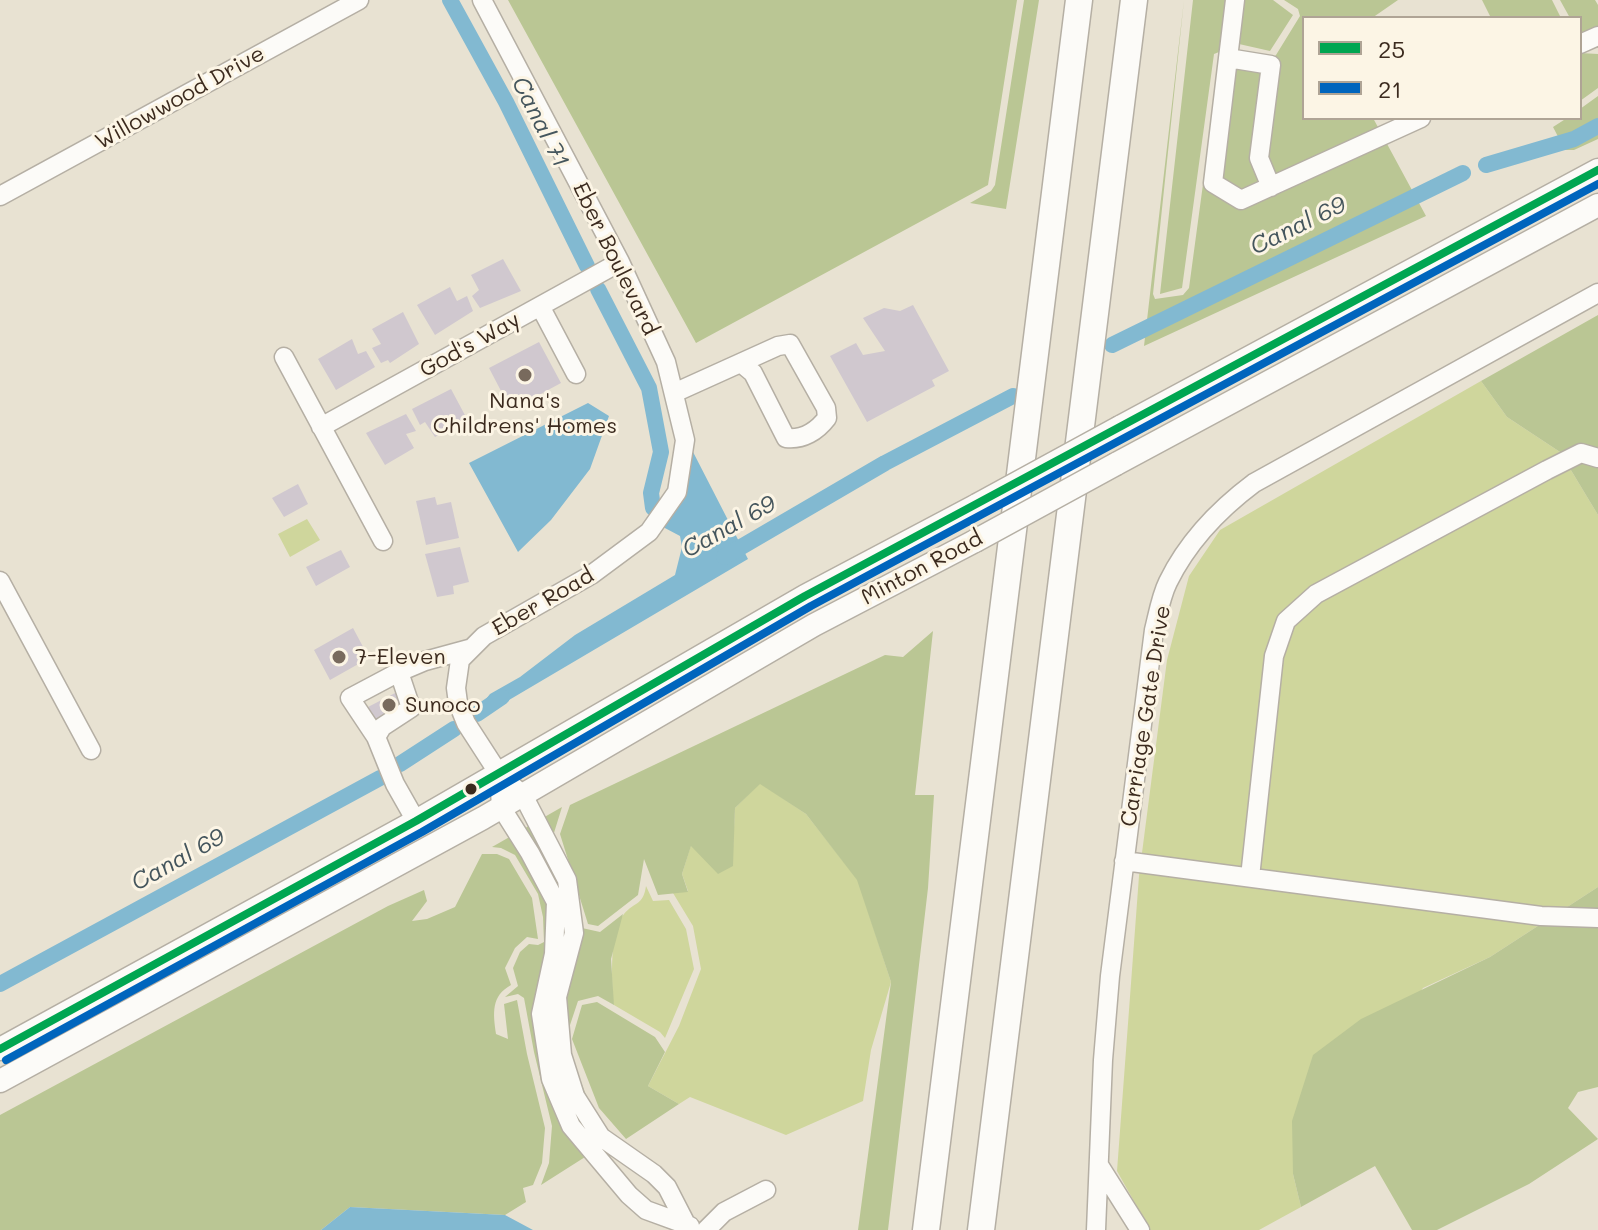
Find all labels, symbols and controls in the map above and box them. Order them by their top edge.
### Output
legend [1302,16,1582,120]
text: 25 [1378,33,1405,64]
street label: Willowwood Drive [91,41,269,155]
water label: Canal 71 [505,72,575,172]
text: 21 [1378,73,1402,104]
street label: Eber Boulevard [567,178,663,340]
water label: Canal 69 [1246,191,1350,261]
street label: God's Way [415,307,525,383]
marker: Nana's Childrens' Homes [516,366,534,384]
place label: Nana's Childrens' Homes [433,388,617,440]
water label: Canal 69 [677,490,781,564]
street label: Minton Road [857,525,987,611]
street label: Eber Road [487,562,599,642]
street label: Carriage Gate Drive [1115,603,1177,829]
place label: 7-Eleven [355,644,446,670]
marker: 7-Eleven [330,648,348,666]
place label: Sunoco [405,692,481,718]
marker: Sunoco [380,696,398,714]
unlabelled marker [463,781,479,797]
water label: Canal 69 [126,823,230,897]

